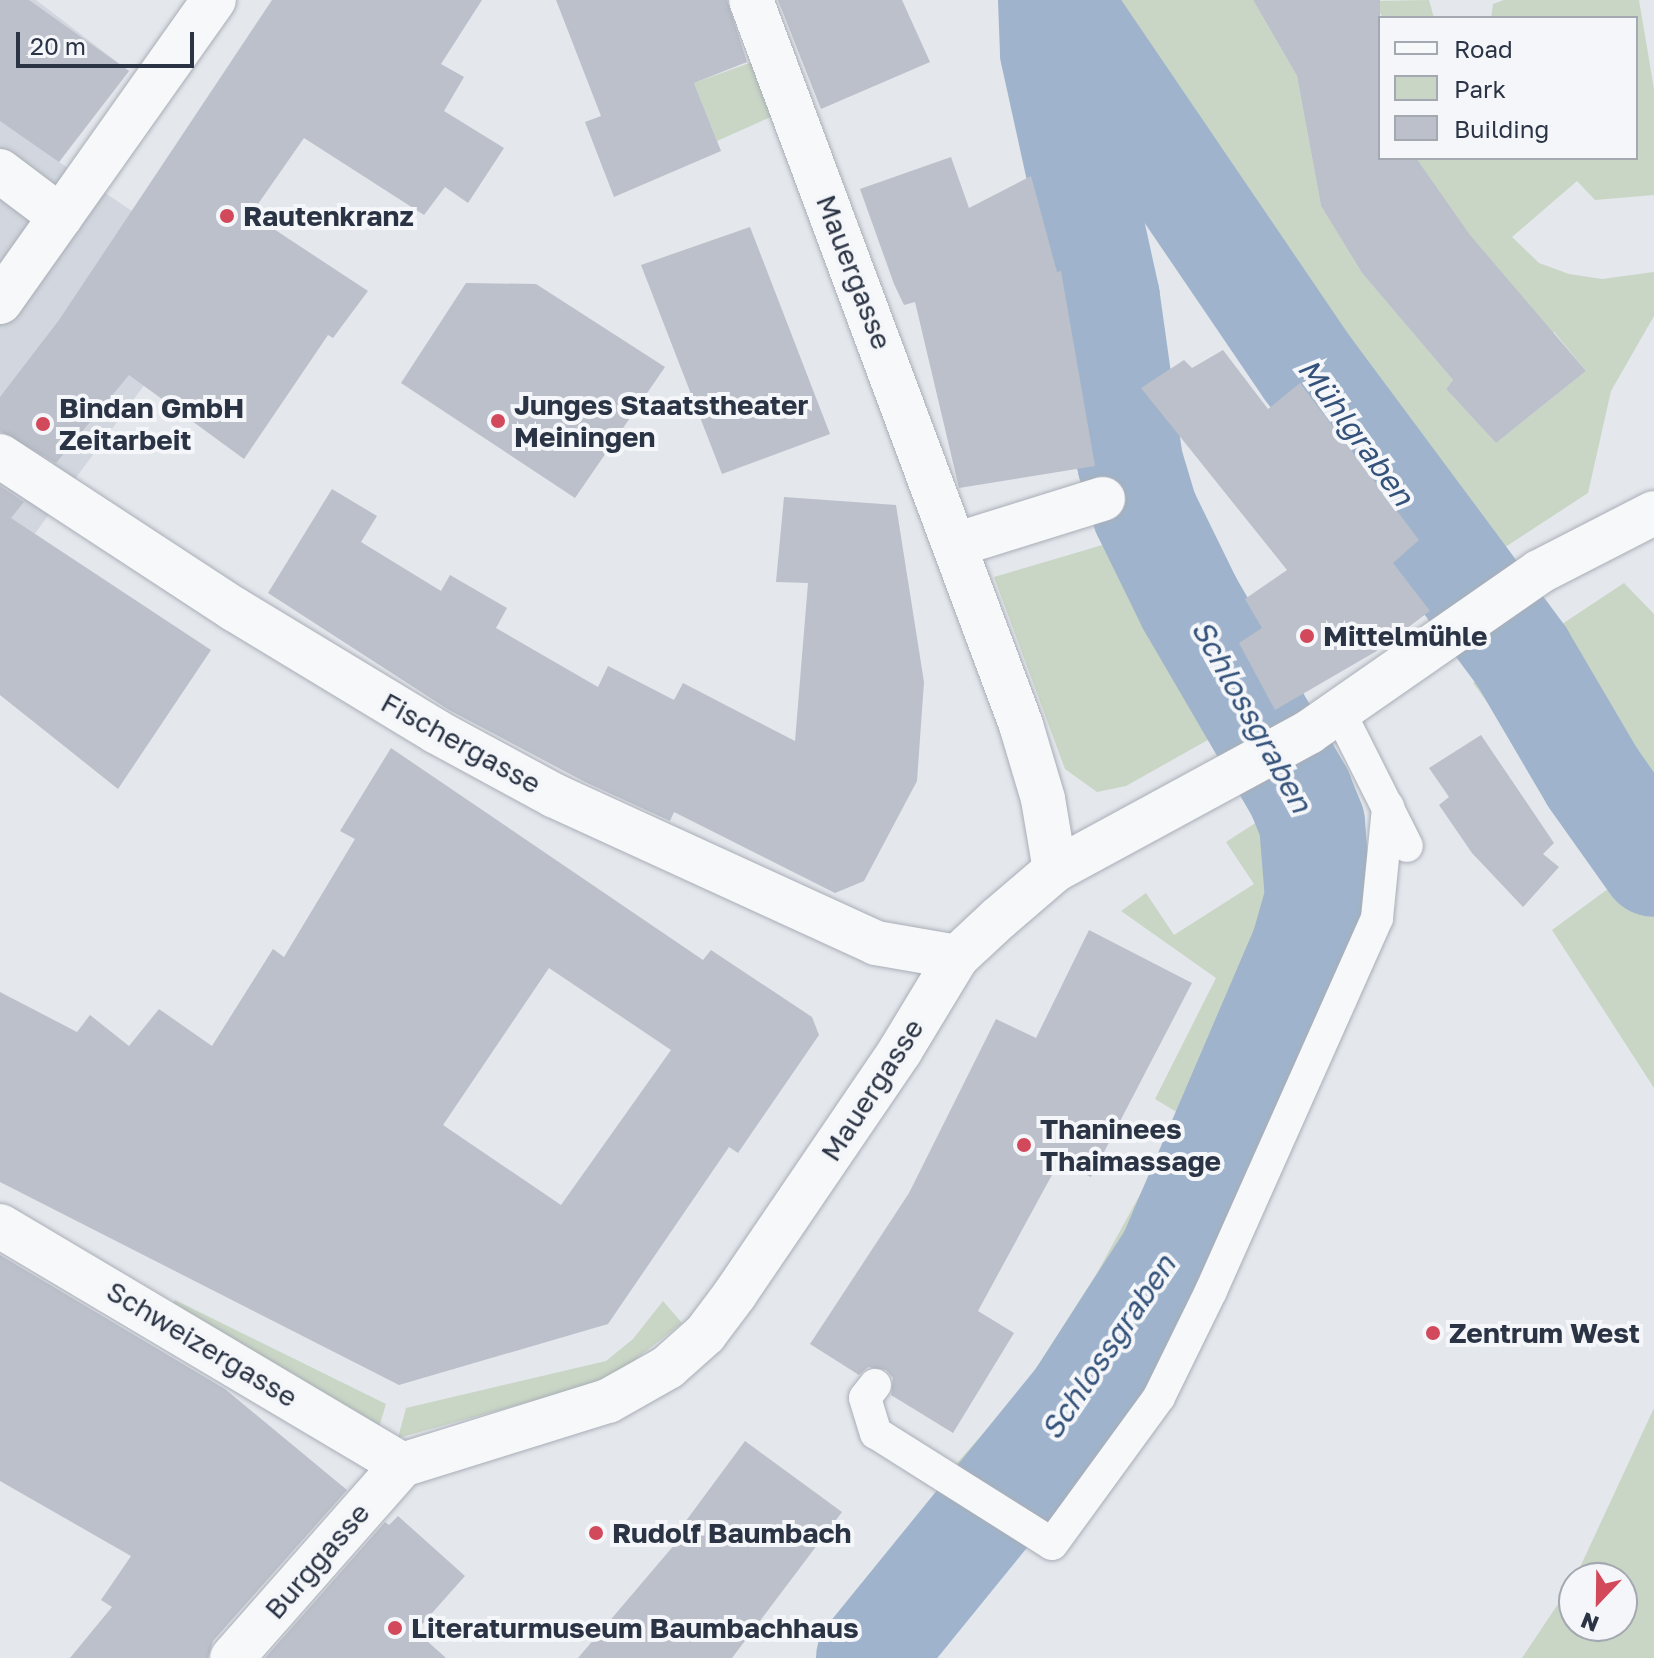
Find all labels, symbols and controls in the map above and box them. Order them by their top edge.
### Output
scale bar [20,16,198,66]
legend [1378,16,1638,160]
text: 20 m [30,31,86,60]
text: Road [1454,34,1513,63]
text: Park [1454,74,1506,103]
text: Building [1454,114,1549,143]
street label: Mauergasse [809,190,899,354]
place label: Rautenkranz [243,199,414,233]
marker: Rautenkranz [218,207,236,225]
water label: Mühlgraben [1291,352,1421,512]
place label: Junges Staatstheater Meiningen [514,388,808,454]
place label: Bindan GmbH Zeitarbeit [59,391,244,457]
marker: Junges Staatstheater Meiningen [489,412,507,430]
marker: Bindan GmbH Zeitarbeit [34,415,52,433]
water label: Schlossgraben [1184,614,1320,818]
place label: Mittelmühle [1323,619,1487,653]
marker: Mittelmühle [1298,627,1316,645]
street label: Fischergasse [375,685,547,801]
street label: Mauergasse [814,1013,930,1167]
place label: Thaninees Thaimassage [1040,1112,1221,1178]
marker: Thaninees Thaimassage [1015,1136,1033,1154]
water label: Schlossgraben [1033,1248,1183,1446]
street label: Schweizergasse [101,1274,303,1414]
place label: Zentrum West [1449,1316,1640,1350]
marker: Zentrum West [1424,1324,1442,1342]
street label: Burggasse [258,1496,376,1626]
place label: Rudolf Baumbach [612,1516,851,1550]
marker: Rudolf Baumbach [587,1524,605,1542]
north arrow [1558,1562,1638,1642]
text: N [1577,1607,1602,1639]
place label: Literaturmuseum Baumbachhaus [411,1611,859,1645]
marker: Literaturmuseum Baumbachhaus [386,1619,404,1637]

